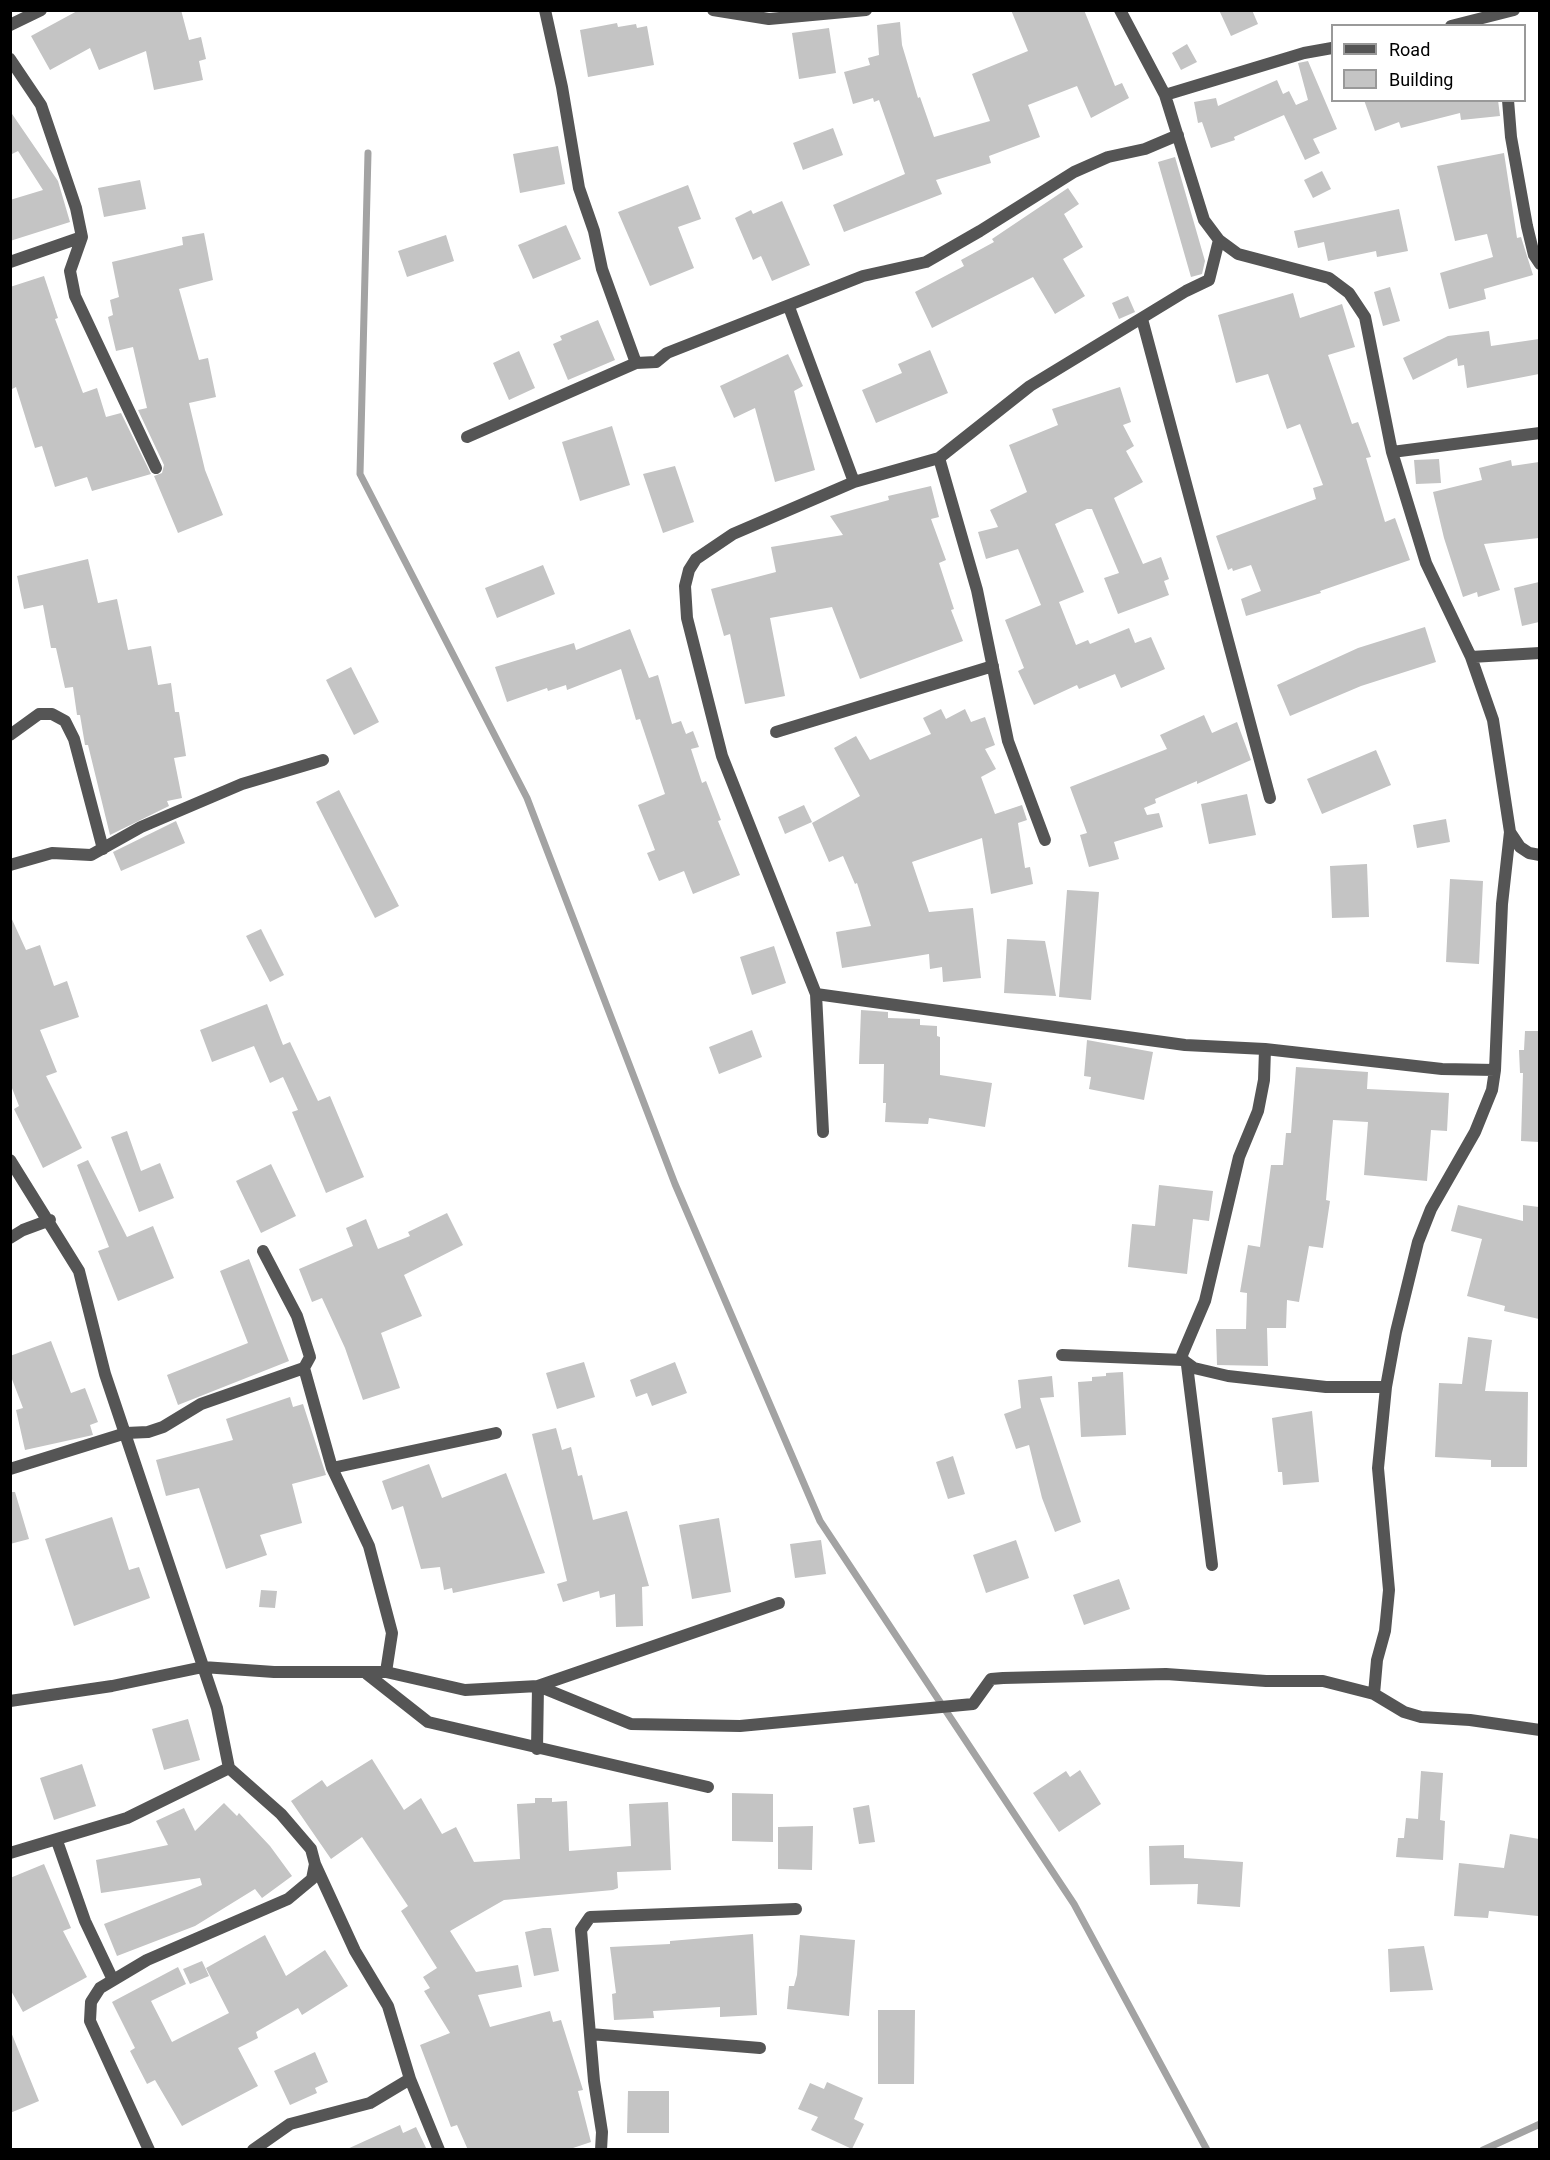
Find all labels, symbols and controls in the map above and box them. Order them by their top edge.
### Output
legend [1331,24,1526,102]
text: Road [1389,39,1430,60]
text: Building [1389,69,1453,90]

